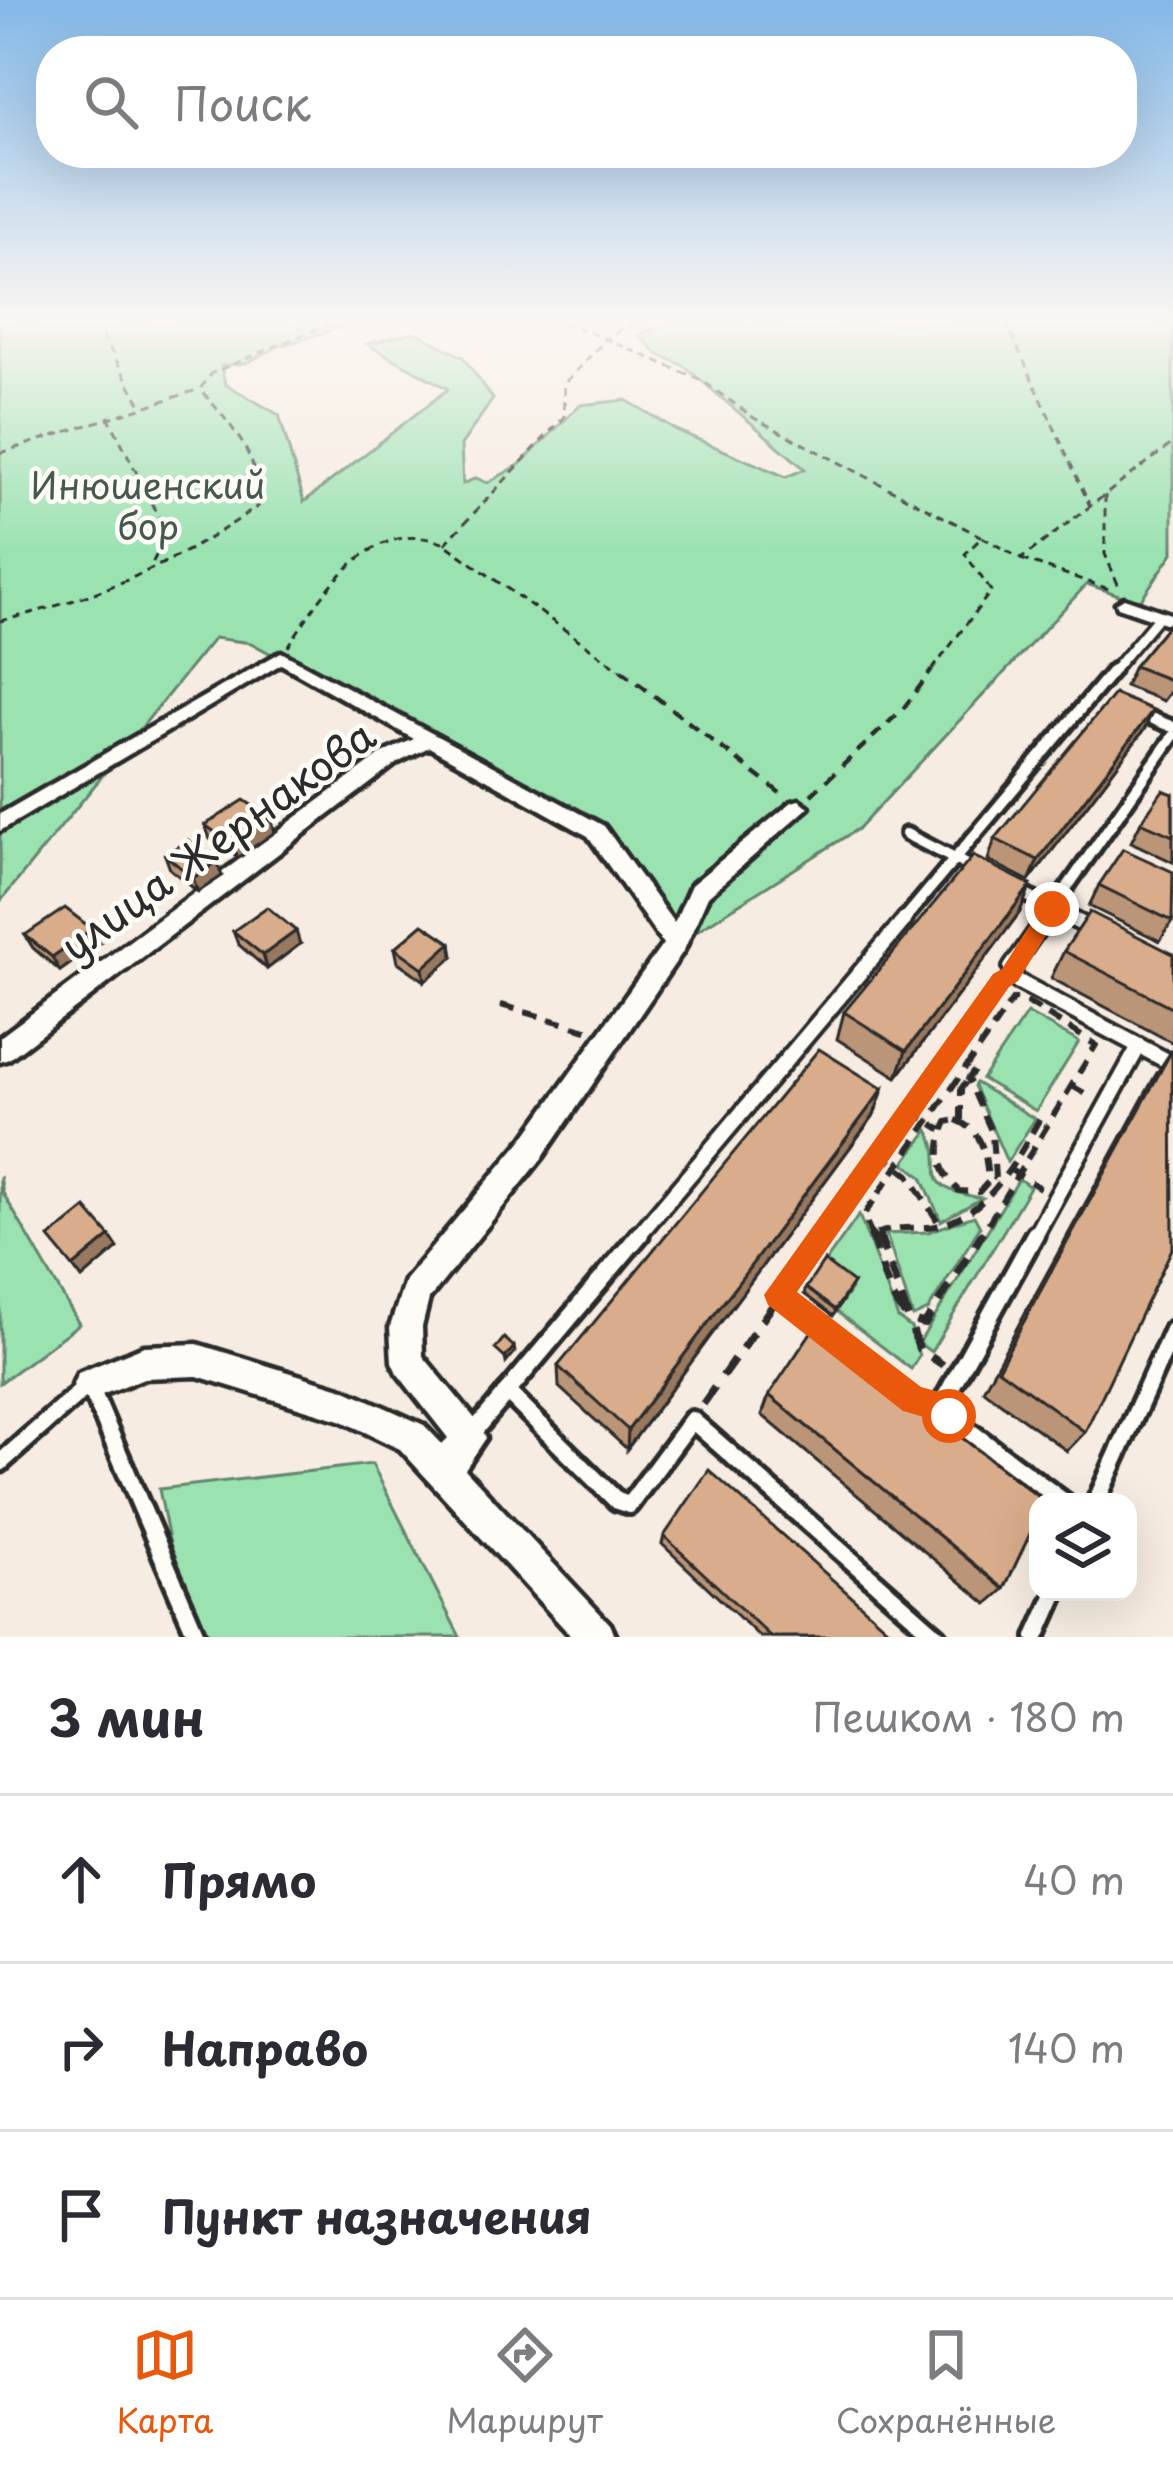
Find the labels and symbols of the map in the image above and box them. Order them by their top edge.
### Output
park label: Инюшенский бор [31,457,265,552]
street label: улица Жернакова [46,703,387,975]
route end [1025,882,1079,936]
route start [922,1389,976,1443]

